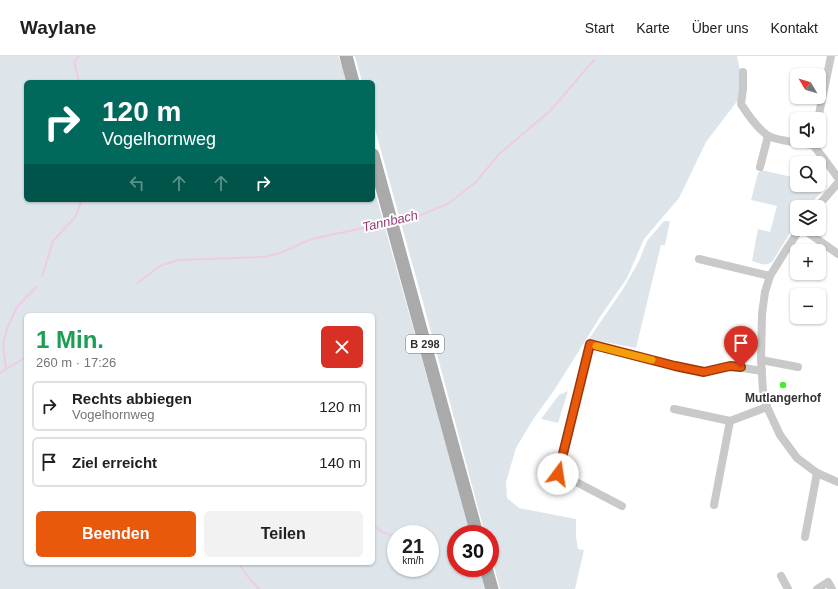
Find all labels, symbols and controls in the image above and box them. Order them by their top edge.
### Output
text: Waylane [20,17,96,38]
text: Start [585,20,614,36]
text: Karte [636,20,670,36]
text: Über uns [692,20,749,36]
text: Kontakt [771,20,818,36]
north arrow [790,68,826,104]
map controls [790,68,826,324]
icon: right [36,96,88,148]
text: 120 m [102,96,181,127]
button: sound [790,112,826,148]
text: Vogelhornweg [102,129,216,149]
button: search [790,156,826,192]
icon: left [126,172,148,194]
icon: ahead [168,172,190,194]
icon: ahead [210,172,232,194]
icon: right [252,172,274,194]
button: layers [790,200,826,236]
water label: Tannbach [361,207,419,235]
button: + [790,244,826,280]
button: − [790,288,826,324]
text: 1 Min. [36,326,104,353]
button: close [321,326,363,368]
pin [724,326,758,367]
icon: arrive [730,332,752,354]
road number: B 298 [406,335,444,353]
text: 260 m · 17:26 [36,355,116,370]
marker: Mutlangerhof [778,380,788,390]
text: Rechts abbiegen [72,390,192,407]
place label: Mutlangerhof [745,391,822,405]
icon: right [38,395,60,417]
text: 120 m [319,398,361,415]
text: Vogelhornweg [72,407,154,422]
icon: arrive [38,451,60,473]
position arrow [537,453,579,495]
text: Ziel erreicht [72,454,157,471]
text: 140 m [319,454,361,471]
button: Beenden [36,511,196,557]
button: Teilen [204,511,363,557]
speed limit sign: 30 [447,525,499,577]
text: 21 [402,535,424,557]
text: km/h [402,555,424,566]

